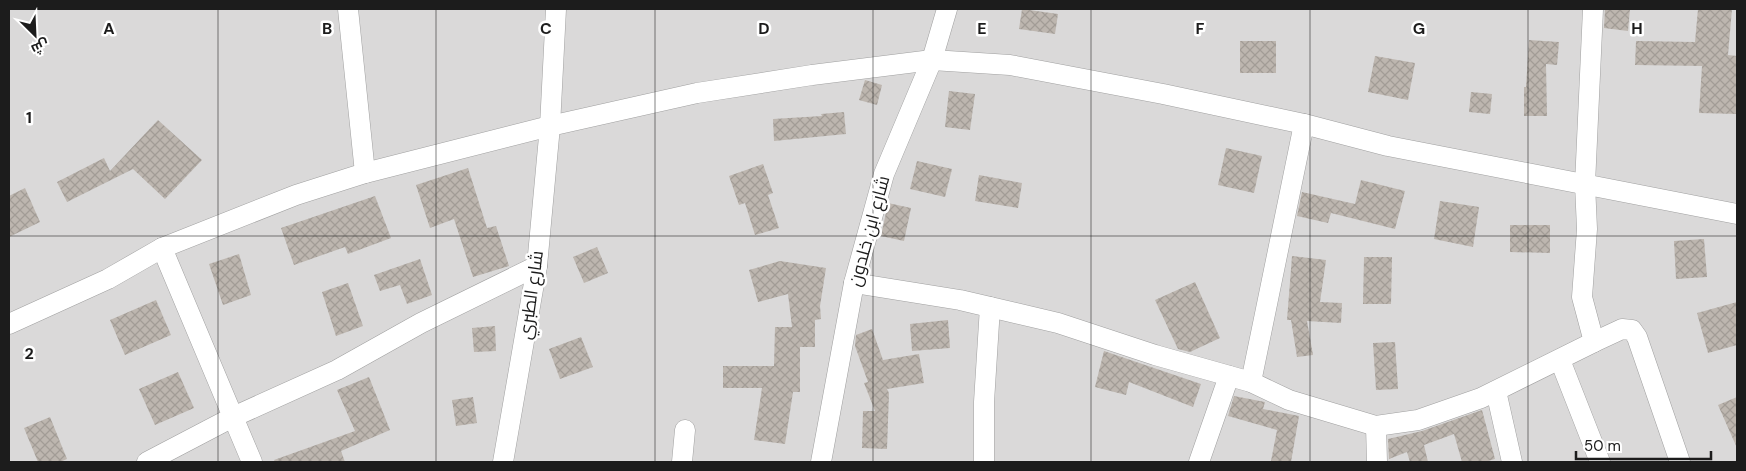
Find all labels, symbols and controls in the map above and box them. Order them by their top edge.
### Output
north arrow [10,10,60,60]
text: A [103,18,115,39]
text: B [322,18,332,39]
text: C [540,18,552,39]
text: D [758,18,770,39]
text: E [977,18,987,39]
text: F [1196,18,1205,39]
text: G [1413,18,1425,39]
text: H [1631,18,1643,39]
text: ش [28,35,52,59]
text: 1 [26,107,32,128]
street label: شارع ابن خلدون [843,173,895,289]
street label: شارع الطبري [513,249,551,341]
text: 2 [24,343,34,364]
scale bar [1576,428,1711,460]
text: 50 m [1584,436,1621,456]

